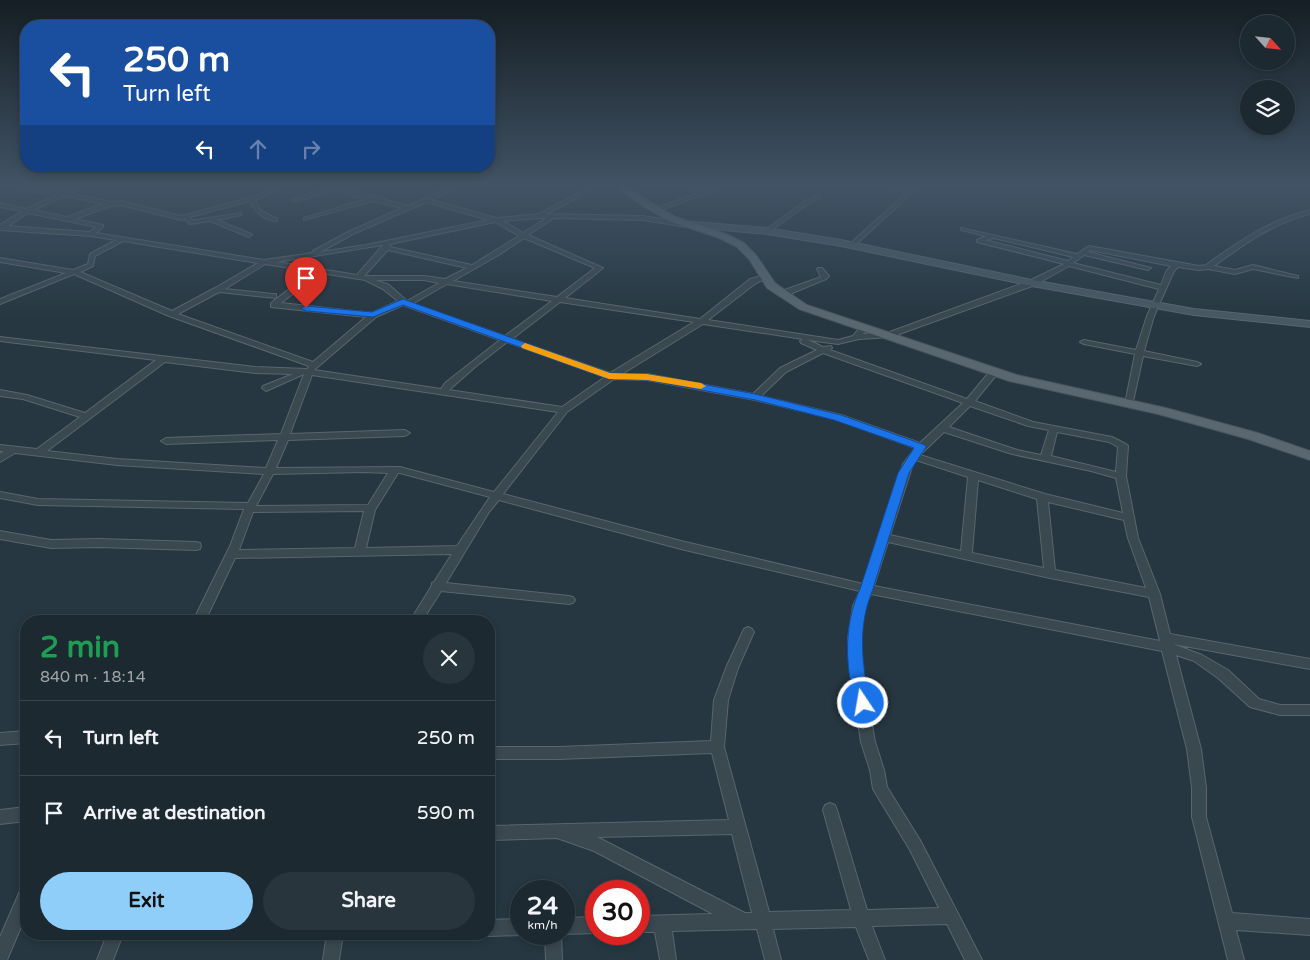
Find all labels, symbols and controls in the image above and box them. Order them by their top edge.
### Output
north arrow [1240,15,1295,70]
map controls [1240,15,1295,135]
text: 250 m [123,39,230,81]
icon: left [40,40,105,105]
button: layers [1240,80,1295,135]
text: Turn left [123,81,211,107]
icon: left [191,135,219,163]
icon: ahead [244,135,272,163]
icon: right [297,135,325,163]
pin [285,257,327,308]
icon: arrive [292,264,320,292]
text: 2 min [40,629,120,666]
button: close [423,632,475,684]
text: 840 m · 18:14 [40,667,146,687]
position arrow [836,676,888,728]
icon: left [40,724,68,752]
text: Turn left [83,727,159,749]
text: 250 m [417,727,475,749]
icon: arrive [40,799,68,827]
text: Arrive at destination [83,802,266,824]
text: 590 m [417,802,475,824]
button: Exit [40,872,253,930]
button: Share [263,872,475,930]
speed limit sign: 30 [585,880,650,945]
text: 24 [527,891,558,921]
text: km/h [527,918,558,932]

